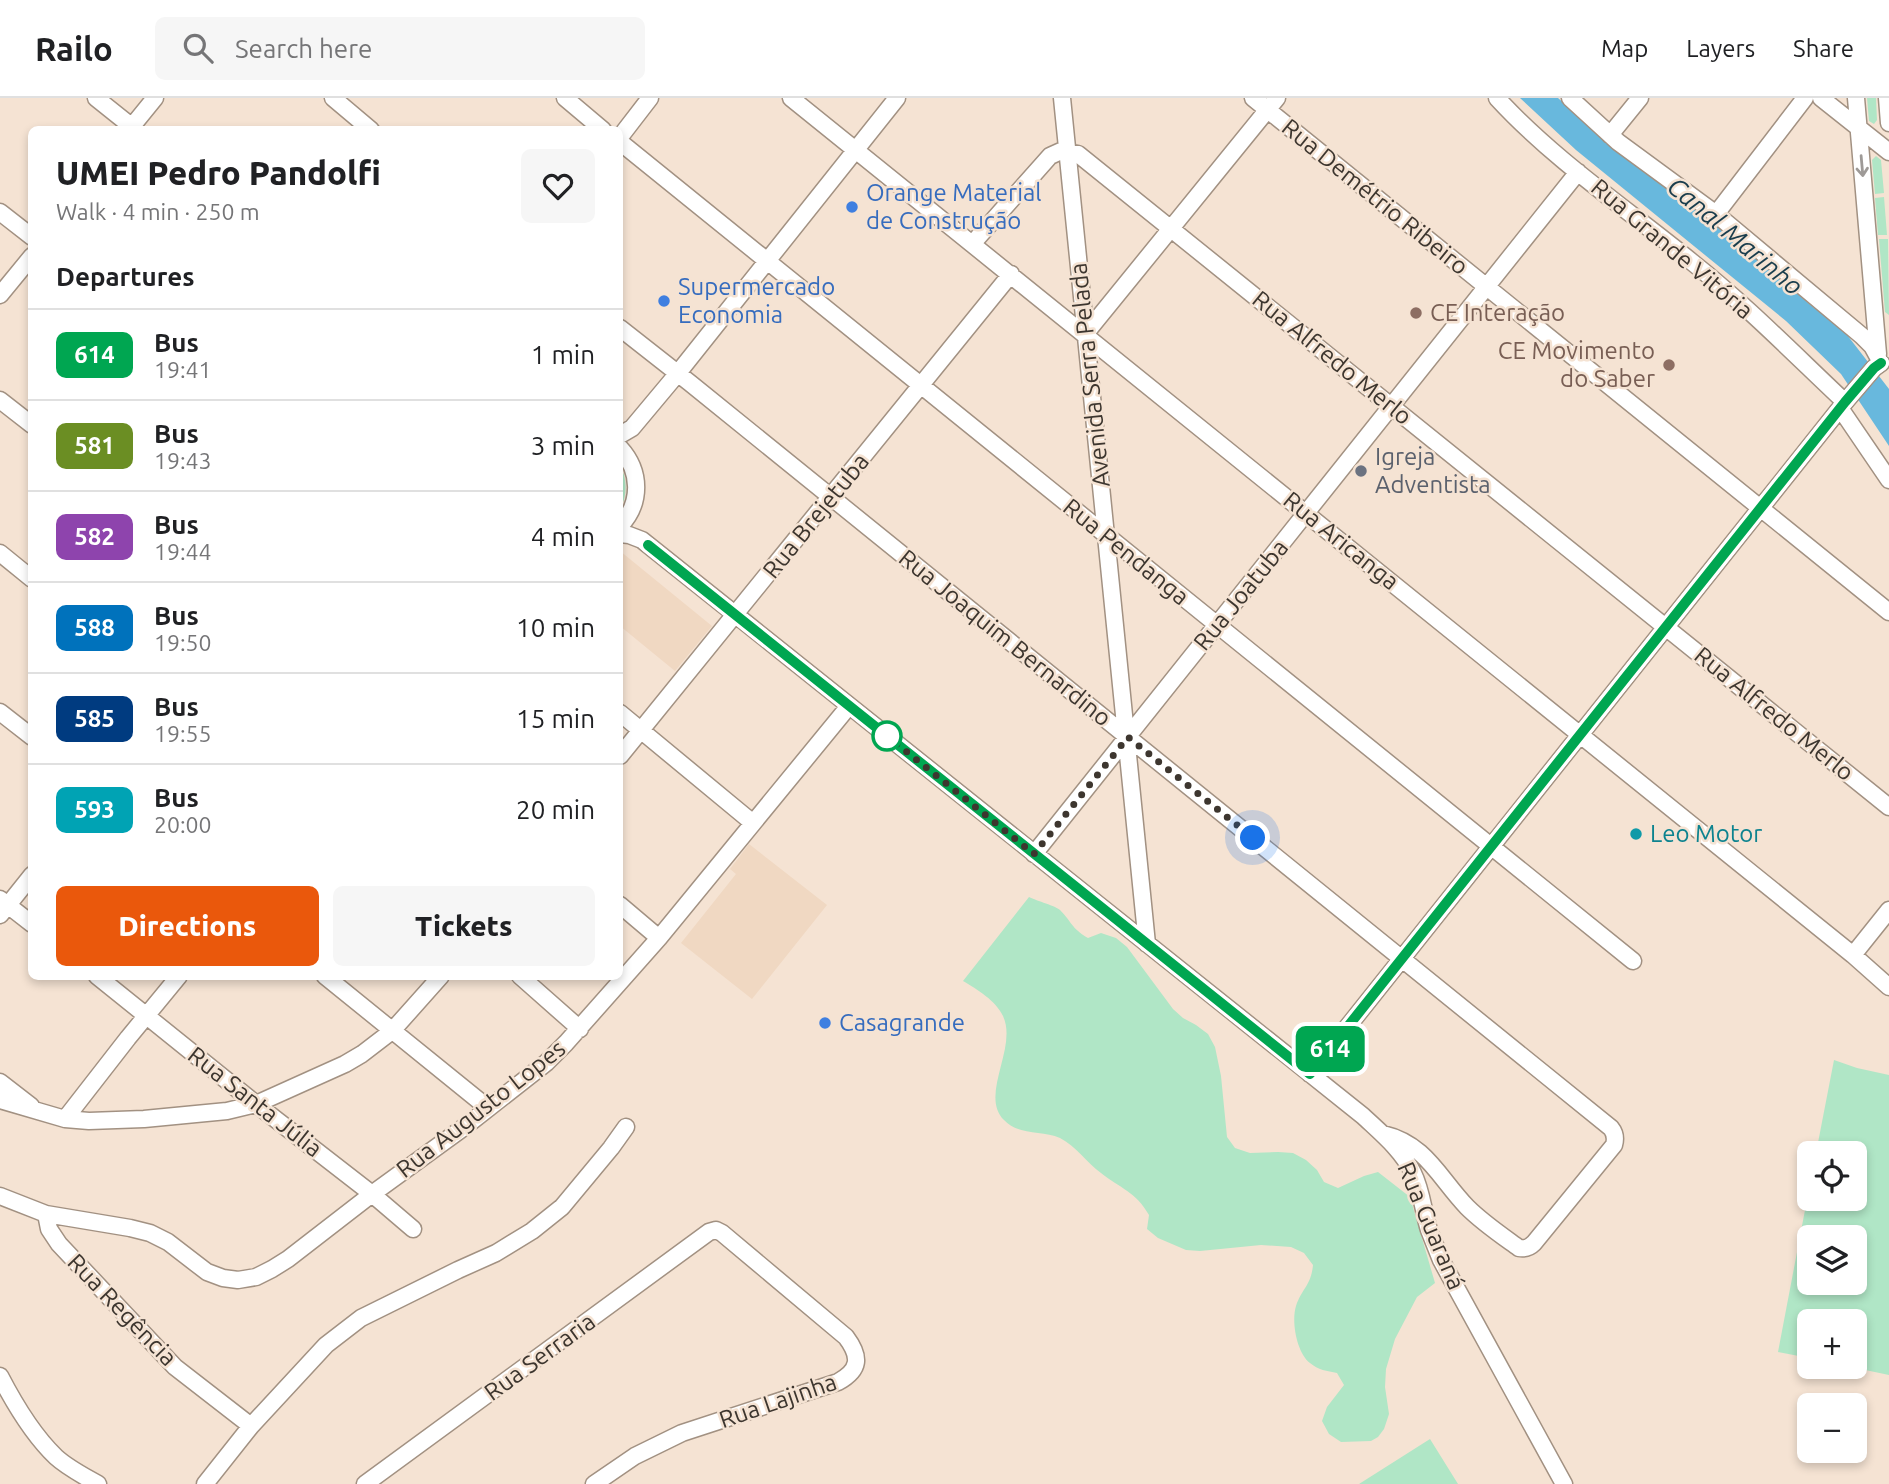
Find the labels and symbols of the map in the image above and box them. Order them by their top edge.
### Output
street label: Rua Demétrio Ribeiro [1277,113,1474,280]
one-way arrow [1856,154,1869,177]
water label: Canal Marinho [1662,171,1809,300]
street label: Rua Grande Vitória [1586,173,1759,324]
place label: Orange Material de Construção [866,179,1042,234]
marker: Orange Material de Construção [844,199,860,215]
street label: Avenida Serra Pelada [1064,261,1115,489]
place label: Supermercado Economia [678,273,835,328]
street label: Rua Alfredo Merlo [1247,285,1417,430]
marker: Supermercado Economia [656,293,672,309]
place label: CE Interação [1430,299,1565,326]
marker: CE Interação [1408,305,1424,321]
place label: CE Movimento do Saber [1498,337,1655,392]
marker: CE Movimento do Saber [1661,357,1677,373]
place label: Igreja Adventista [1375,443,1491,498]
street label: Rua Brejetuba [757,448,874,583]
marker: Igreja Adventista [1353,463,1369,479]
street label: Rua Aricanga [1278,486,1404,595]
street label: Rua Pendanga [1058,493,1194,610]
street label: Rua Joatuba [1188,534,1293,655]
street label: Rua Joaquim Bernardino [894,544,1117,731]
street label: Rua Alfredo Merlo [1689,641,1859,786]
unlabelled marker [872,721,902,751]
your location [1235,820,1270,855]
place label: Leo Motor [1650,820,1762,847]
marker: Leo Motor [1628,826,1644,842]
place label: Casagrande [839,1009,965,1036]
marker: Casagrande [817,1015,833,1031]
line badge: 614 [1290,1026,1370,1072]
street label: Rua Augusto Lopes [391,1034,570,1183]
street label: Rua Santa Júlia [183,1041,328,1162]
street label: Rua Guaraná [1392,1158,1470,1294]
street label: Rua Regência [62,1248,182,1371]
street label: Rua Serraria [479,1307,600,1406]
street label: Rua Lajinha [716,1368,840,1433]

